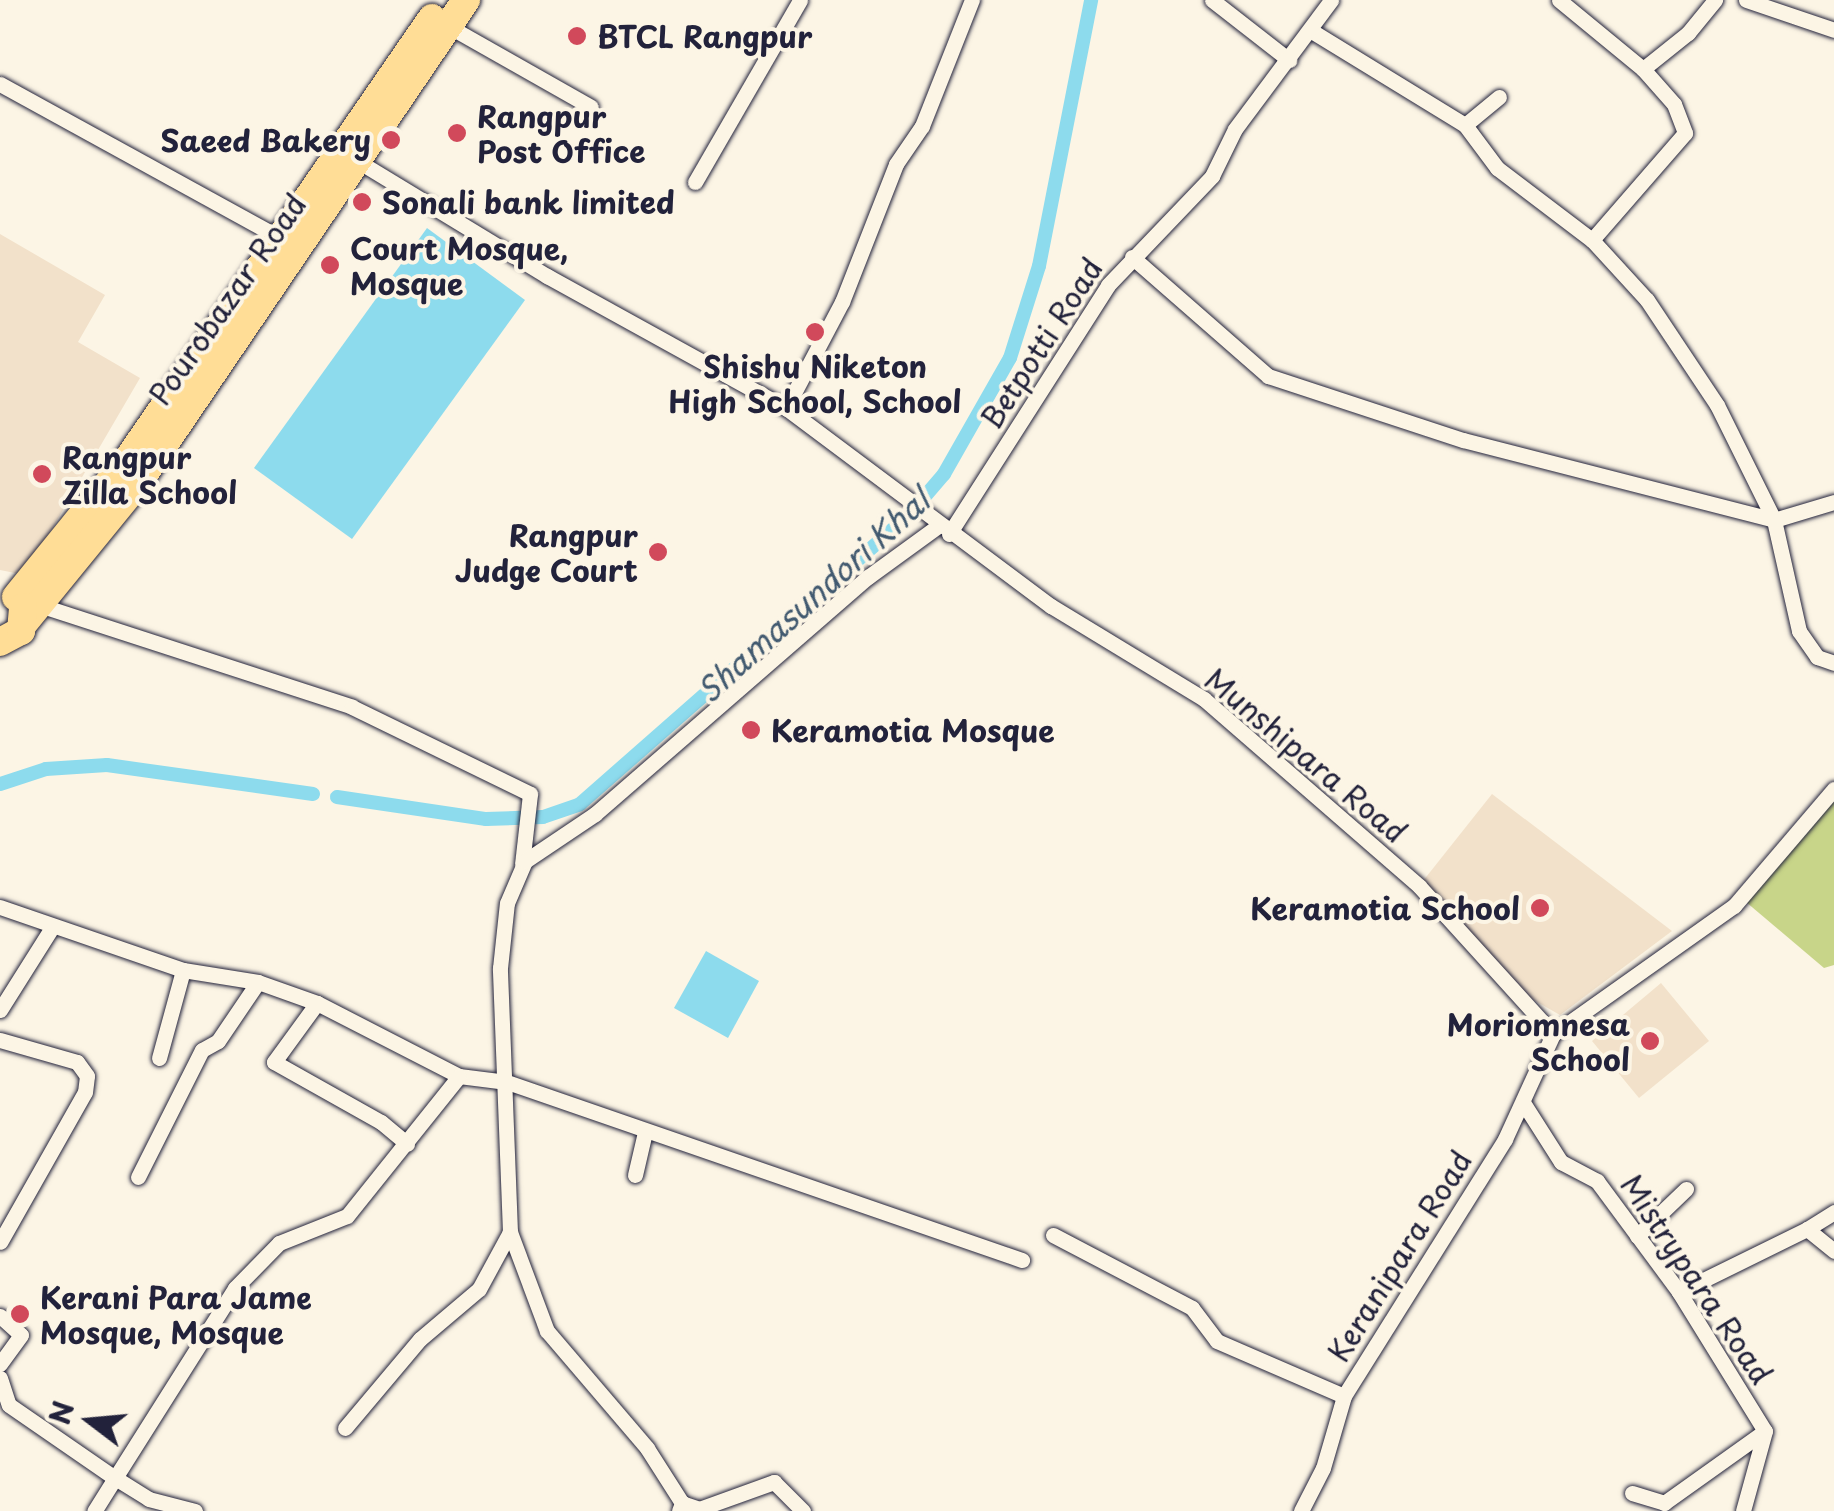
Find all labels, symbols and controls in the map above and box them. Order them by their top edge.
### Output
place label: BTCL Rangpur [597,18,816,54]
marker: BTCL Rangpur [566,25,588,47]
place label: Rangpur Post Office [477,98,645,168]
place label: Saeed Bakery [158,122,371,158]
marker: Rangpur Post Office [446,122,468,144]
marker: Saeed Bakery [380,129,402,151]
place label: Sonali bank limited [382,184,674,220]
street label: Pourobazar Road [142,188,312,410]
marker: Sonali bank limited [351,191,373,213]
place label: Court Mosque, Mosque [350,230,569,300]
street label: Betpotti Road [972,250,1110,436]
marker: Court Mosque, Mosque [319,254,341,276]
marker: Shishu Niketon High School, School [804,321,826,343]
place label: Shishu Niketon High School, School [667,348,963,418]
place label: Rangpur Zilla School [62,439,238,510]
marker: Rangpur Zilla School [31,463,53,485]
water label: Shamasundori Khal [689,481,937,709]
place label: Rangpur Judge Court [451,517,638,588]
marker: Rangpur Judge Court [647,541,669,563]
street label: Munshipara Road [1197,660,1415,850]
place label: Keramotia Mosque [771,712,1056,748]
marker: Keramotia Mosque [740,719,762,741]
place label: Keramotia School [1249,890,1520,926]
marker: Keramotia School [1529,897,1551,919]
place label: Moriomnesa School [1447,1006,1630,1076]
marker: Moriomnesa School [1639,1030,1661,1052]
street label: Keranipara Road [1319,1144,1479,1368]
street label: Mistrypara Road [1614,1168,1780,1390]
place label: Kerani Para Jame Mosque, Mosque [40,1279,314,1350]
marker: Kerani Para Jame Mosque, Mosque [9,1303,31,1325]
north arrow [40,1371,140,1471]
text: N [37,1396,84,1429]

